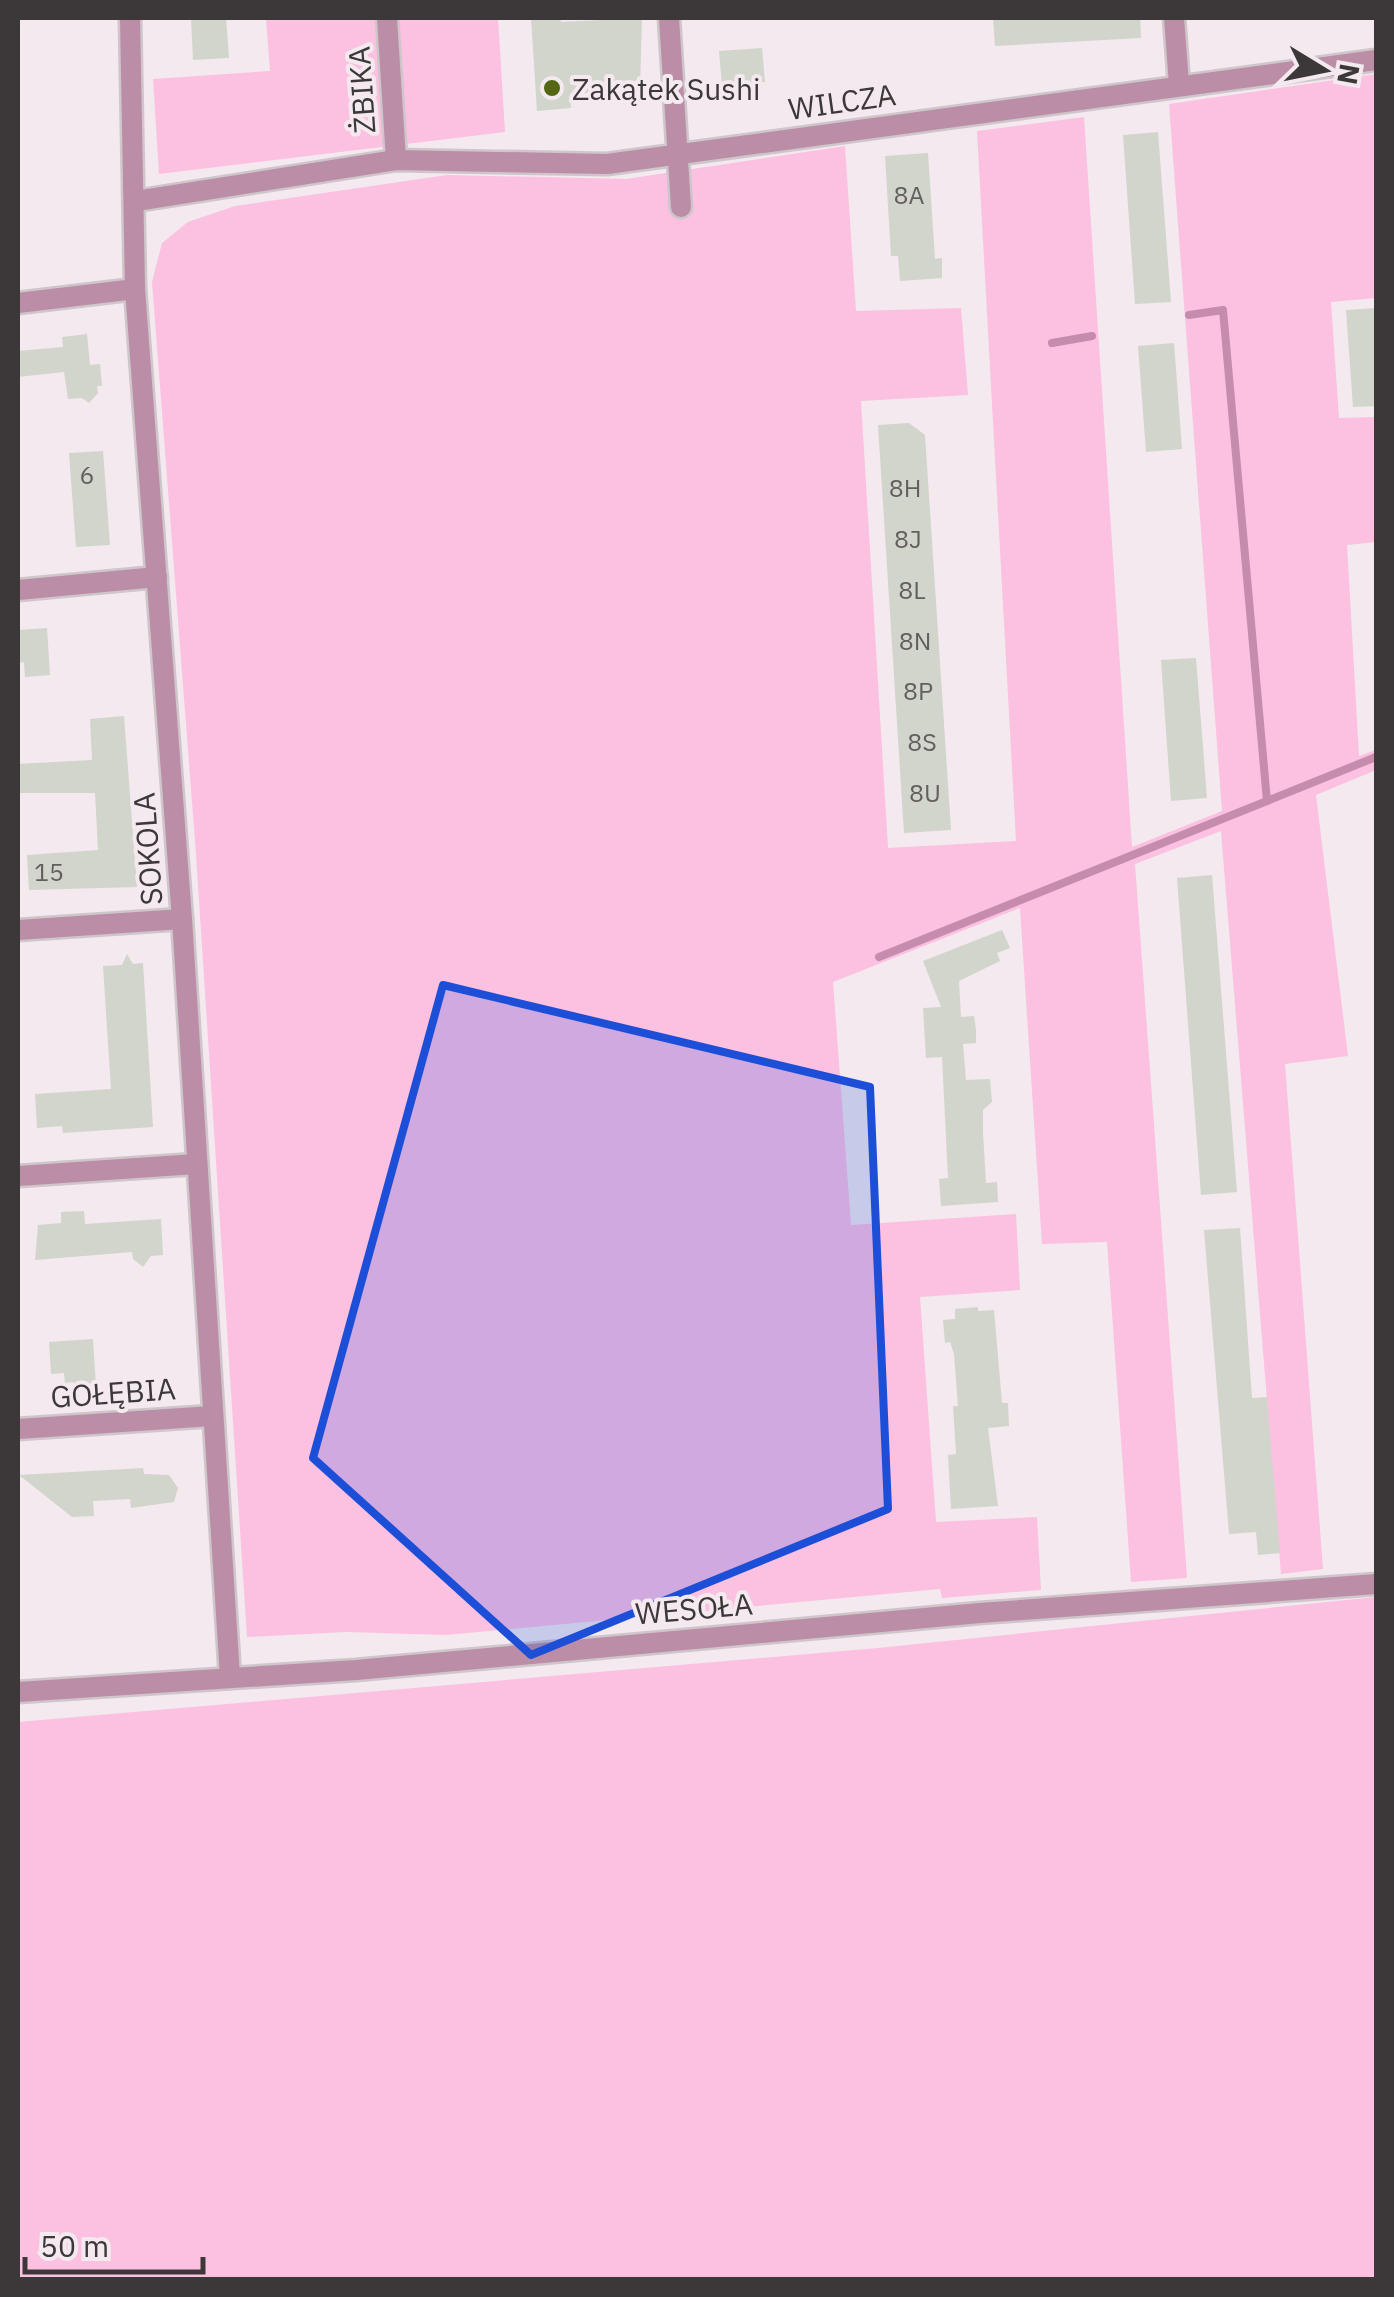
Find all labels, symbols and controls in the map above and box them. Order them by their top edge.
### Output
north arrow [1274,20,1374,120]
street label: ŻBIKA [339,45,383,135]
text: N [1329,61,1369,88]
place label: Zakątek Sushi [572,69,761,108]
street label: WILCZA [786,74,898,128]
marker: Zakątek Sushi [541,77,563,99]
house number: 8A [893,178,925,211]
house number: 6 [79,458,95,491]
house number: 8H [889,471,921,504]
house number: 8J [894,522,922,555]
house number: 8L [898,573,926,606]
house number: 8N [899,624,931,657]
house number: 8P [903,674,933,707]
house number: 8S [907,725,937,758]
house number: 8U [909,776,941,809]
street label: SOKOLA [124,791,170,907]
house number: 15 [34,855,64,888]
street label: GOŁĘBIA [49,1368,177,1416]
street label: WESOŁA [634,1583,754,1633]
scale bar [25,2212,202,2274]
text: 50 m [40,2226,109,2265]

